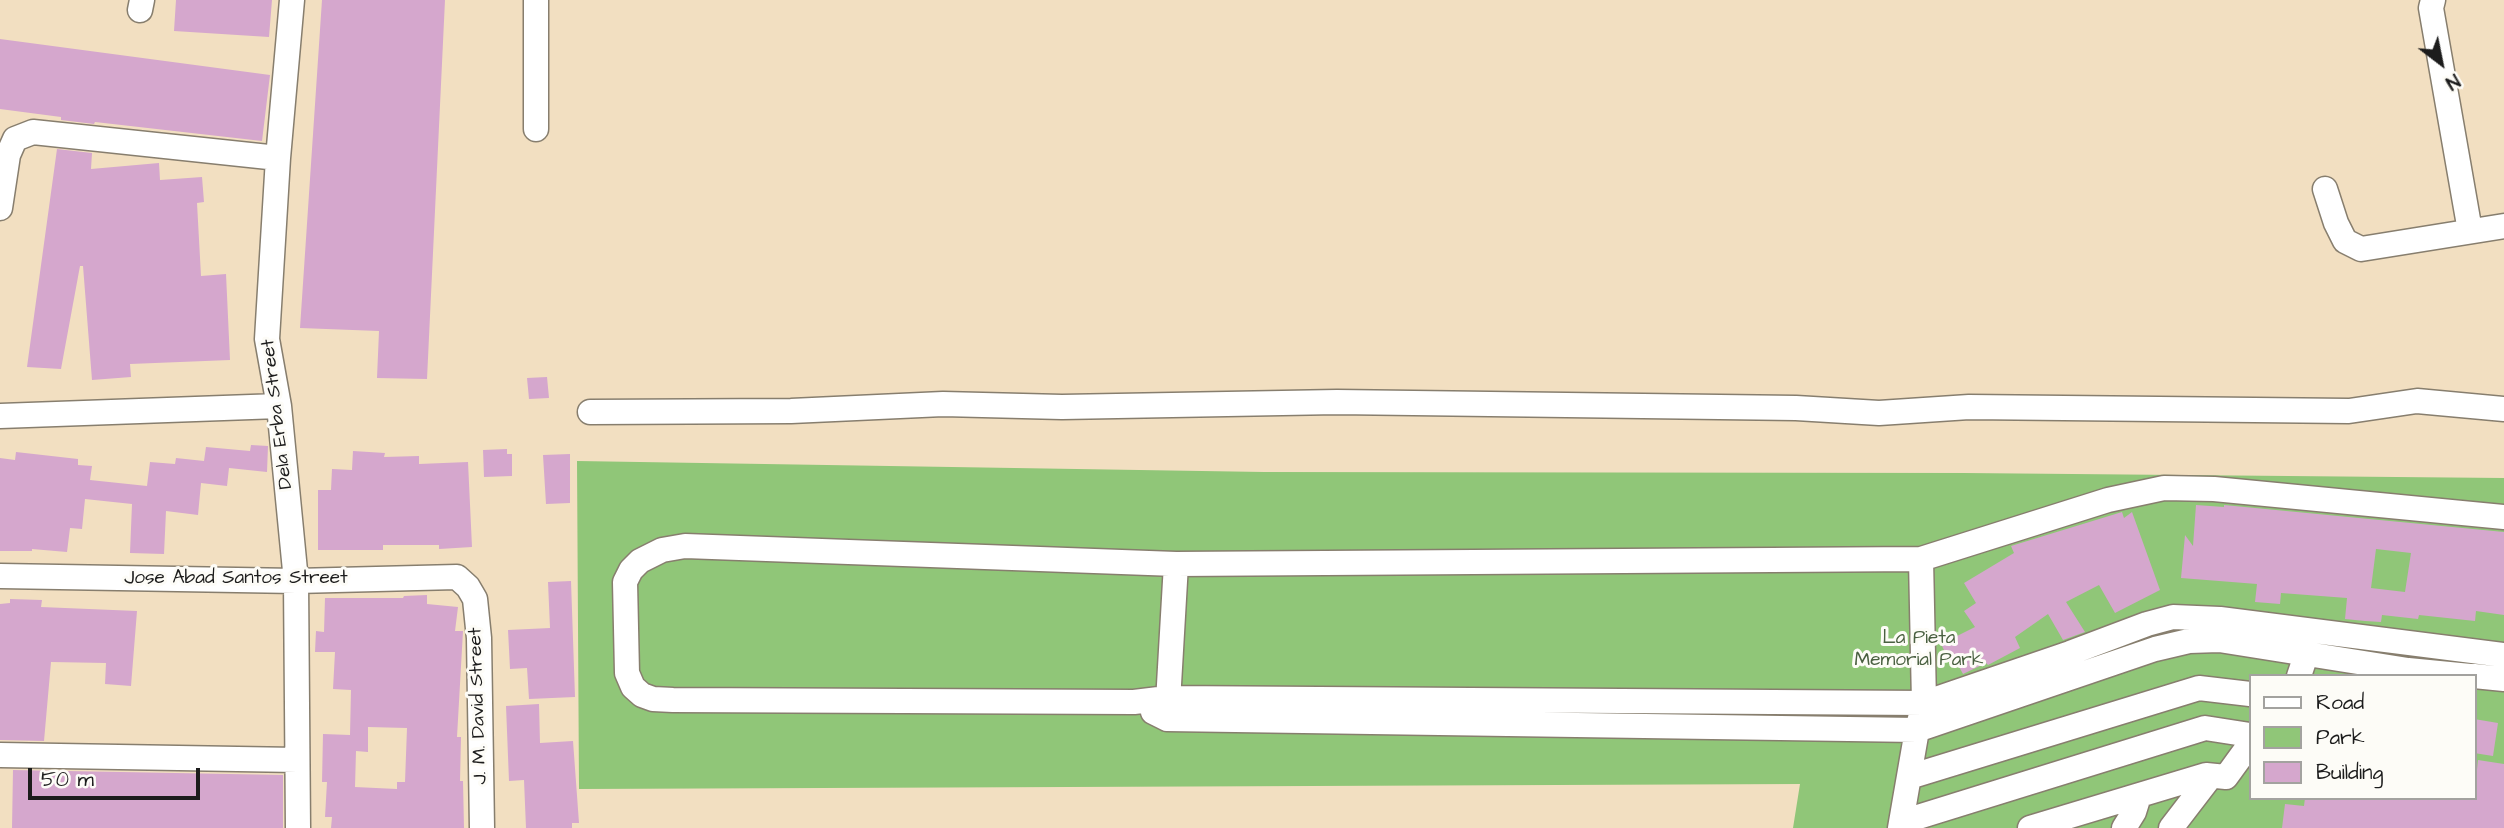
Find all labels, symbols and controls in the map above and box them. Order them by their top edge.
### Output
north arrow [2406,28,2476,98]
text: N [2440,67,2465,96]
street label: Dela Erba Street [257,338,299,490]
street label: Jose Abad Santos Street [124,568,348,590]
street label: J. M. David Street [465,627,493,785]
park label: La Pieta Memorial Park [1854,628,1984,672]
legend [2248,674,2476,800]
text: Road [2316,688,2364,717]
text: Park [2316,723,2365,752]
scale bar [32,754,203,798]
text: Building [2316,758,2383,787]
text: 50 m [41,765,94,794]

